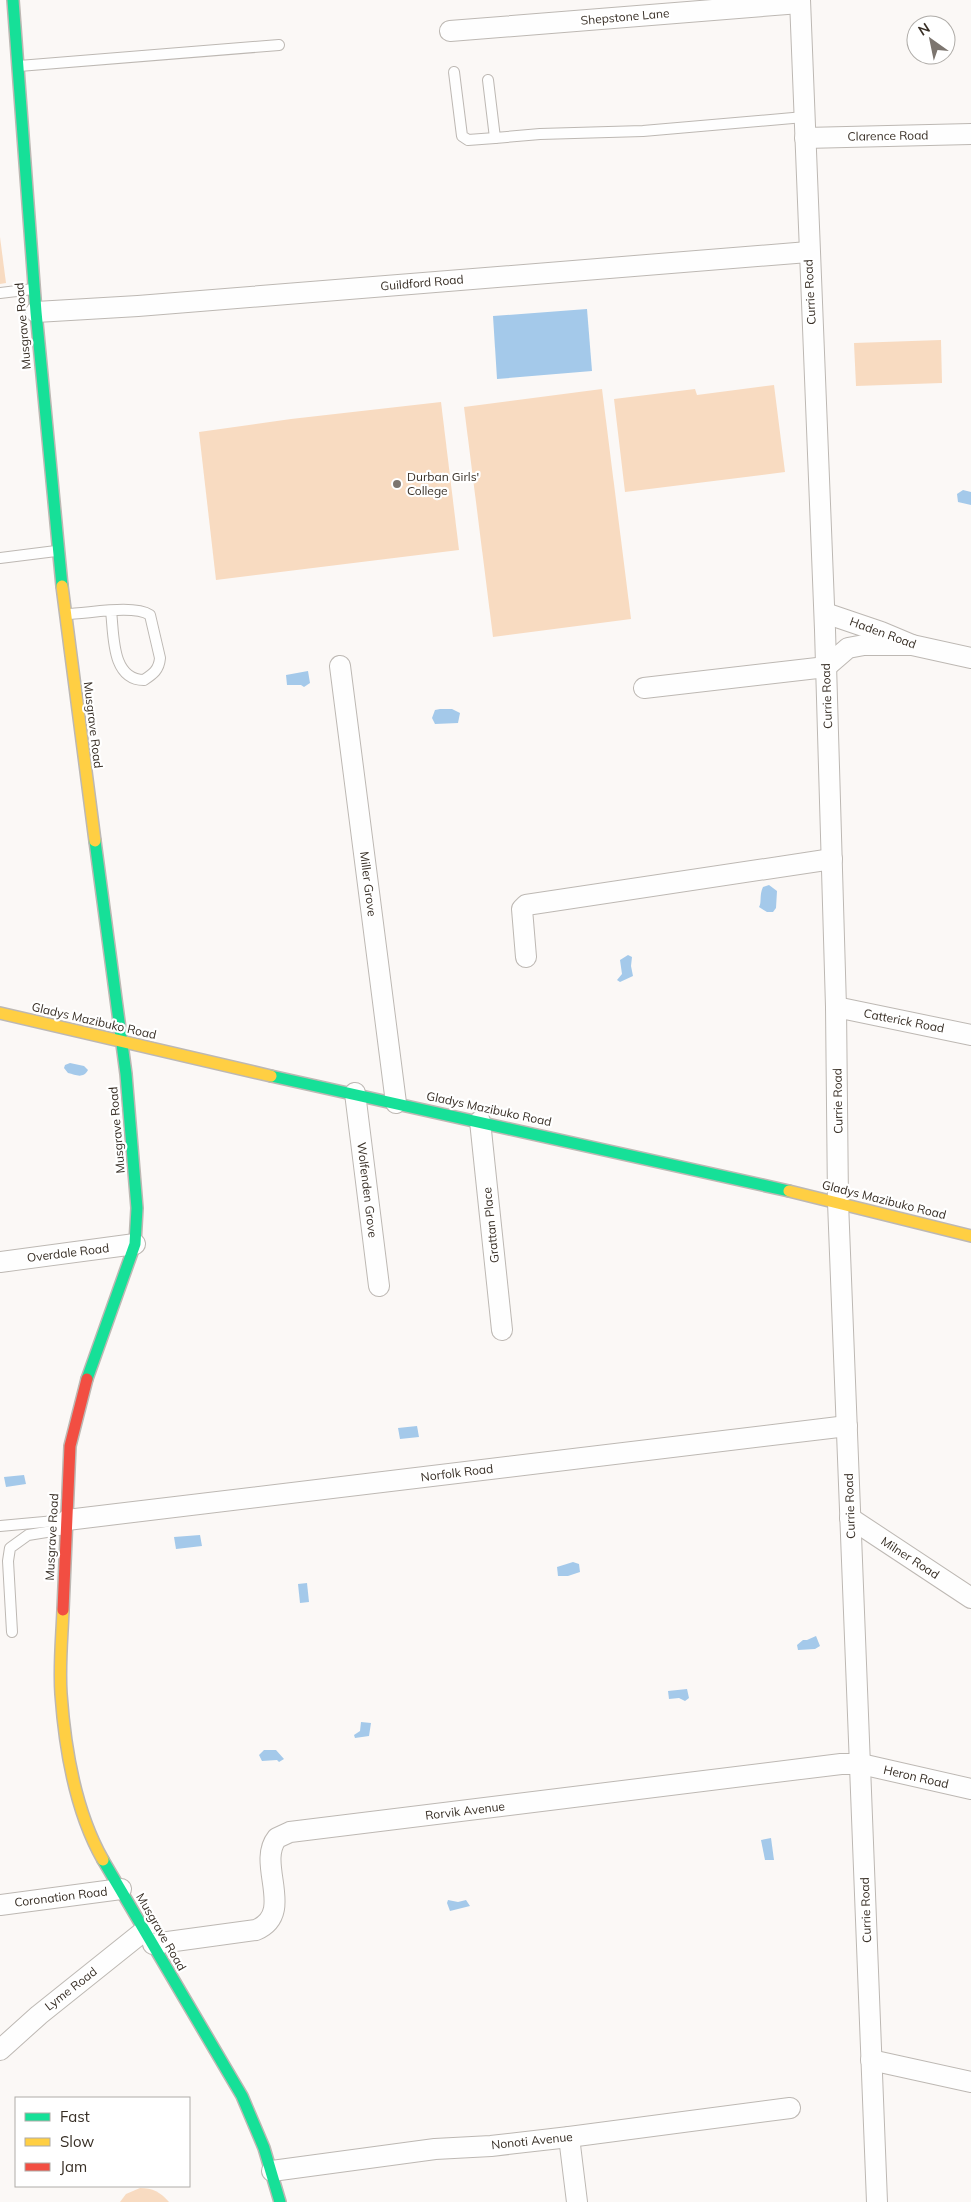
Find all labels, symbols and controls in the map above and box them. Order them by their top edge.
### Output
street label: Shepstone Lane [580,5,670,28]
north arrow [906,15,956,65]
text: N [915,19,933,40]
street label: Clarence Road [847,127,929,144]
street label: Currie Road [800,259,819,325]
street label: Guildford Road [380,271,464,294]
street label: Musgrave Road [11,282,34,370]
place label: Durban Girls' College [407,469,479,498]
marker: Durban Girls' College [391,478,403,490]
street label: Haden Road [848,614,918,652]
street label: Currie Road [818,663,835,729]
street label: Musgrave Road [81,681,106,769]
street label: Miller Grove [357,851,380,917]
street label: Gladys Mazibuko Road [30,999,158,1042]
street label: Catterick Road [863,1005,946,1036]
street label: Currie Road [829,1068,846,1134]
street label: Musgrave Road [105,1086,128,1174]
street label: Gladys Mazibuko Road [425,1088,553,1129]
street label: Wolfenden Grove [354,1141,381,1239]
street label: Gladys Mazibuko Road [820,1177,948,1222]
street label: Grattan Place [479,1186,502,1264]
street label: Overdale Road [26,1240,110,1265]
street label: Norfolk Road [420,1461,494,1484]
street label: Currie Road [841,1473,858,1539]
street label: Musgrave Road [42,1493,61,1581]
street label: Milner Road [878,1533,942,1582]
street label: Heron Road [882,1762,950,1791]
street label: Rorvik Avenue [424,1798,506,1823]
street label: Currie Road [857,1877,874,1943]
street label: Coronation Road [14,1883,108,1910]
street label: Musgrave Road [133,1890,190,1973]
street label: Lyme Road [42,1964,100,2014]
legend [15,2097,190,2187]
text: Fast [60,2107,90,2126]
street label: Nonoti Avenue [491,2129,573,2152]
text: Slow [60,2132,94,2151]
text: Jam [60,2157,87,2176]

